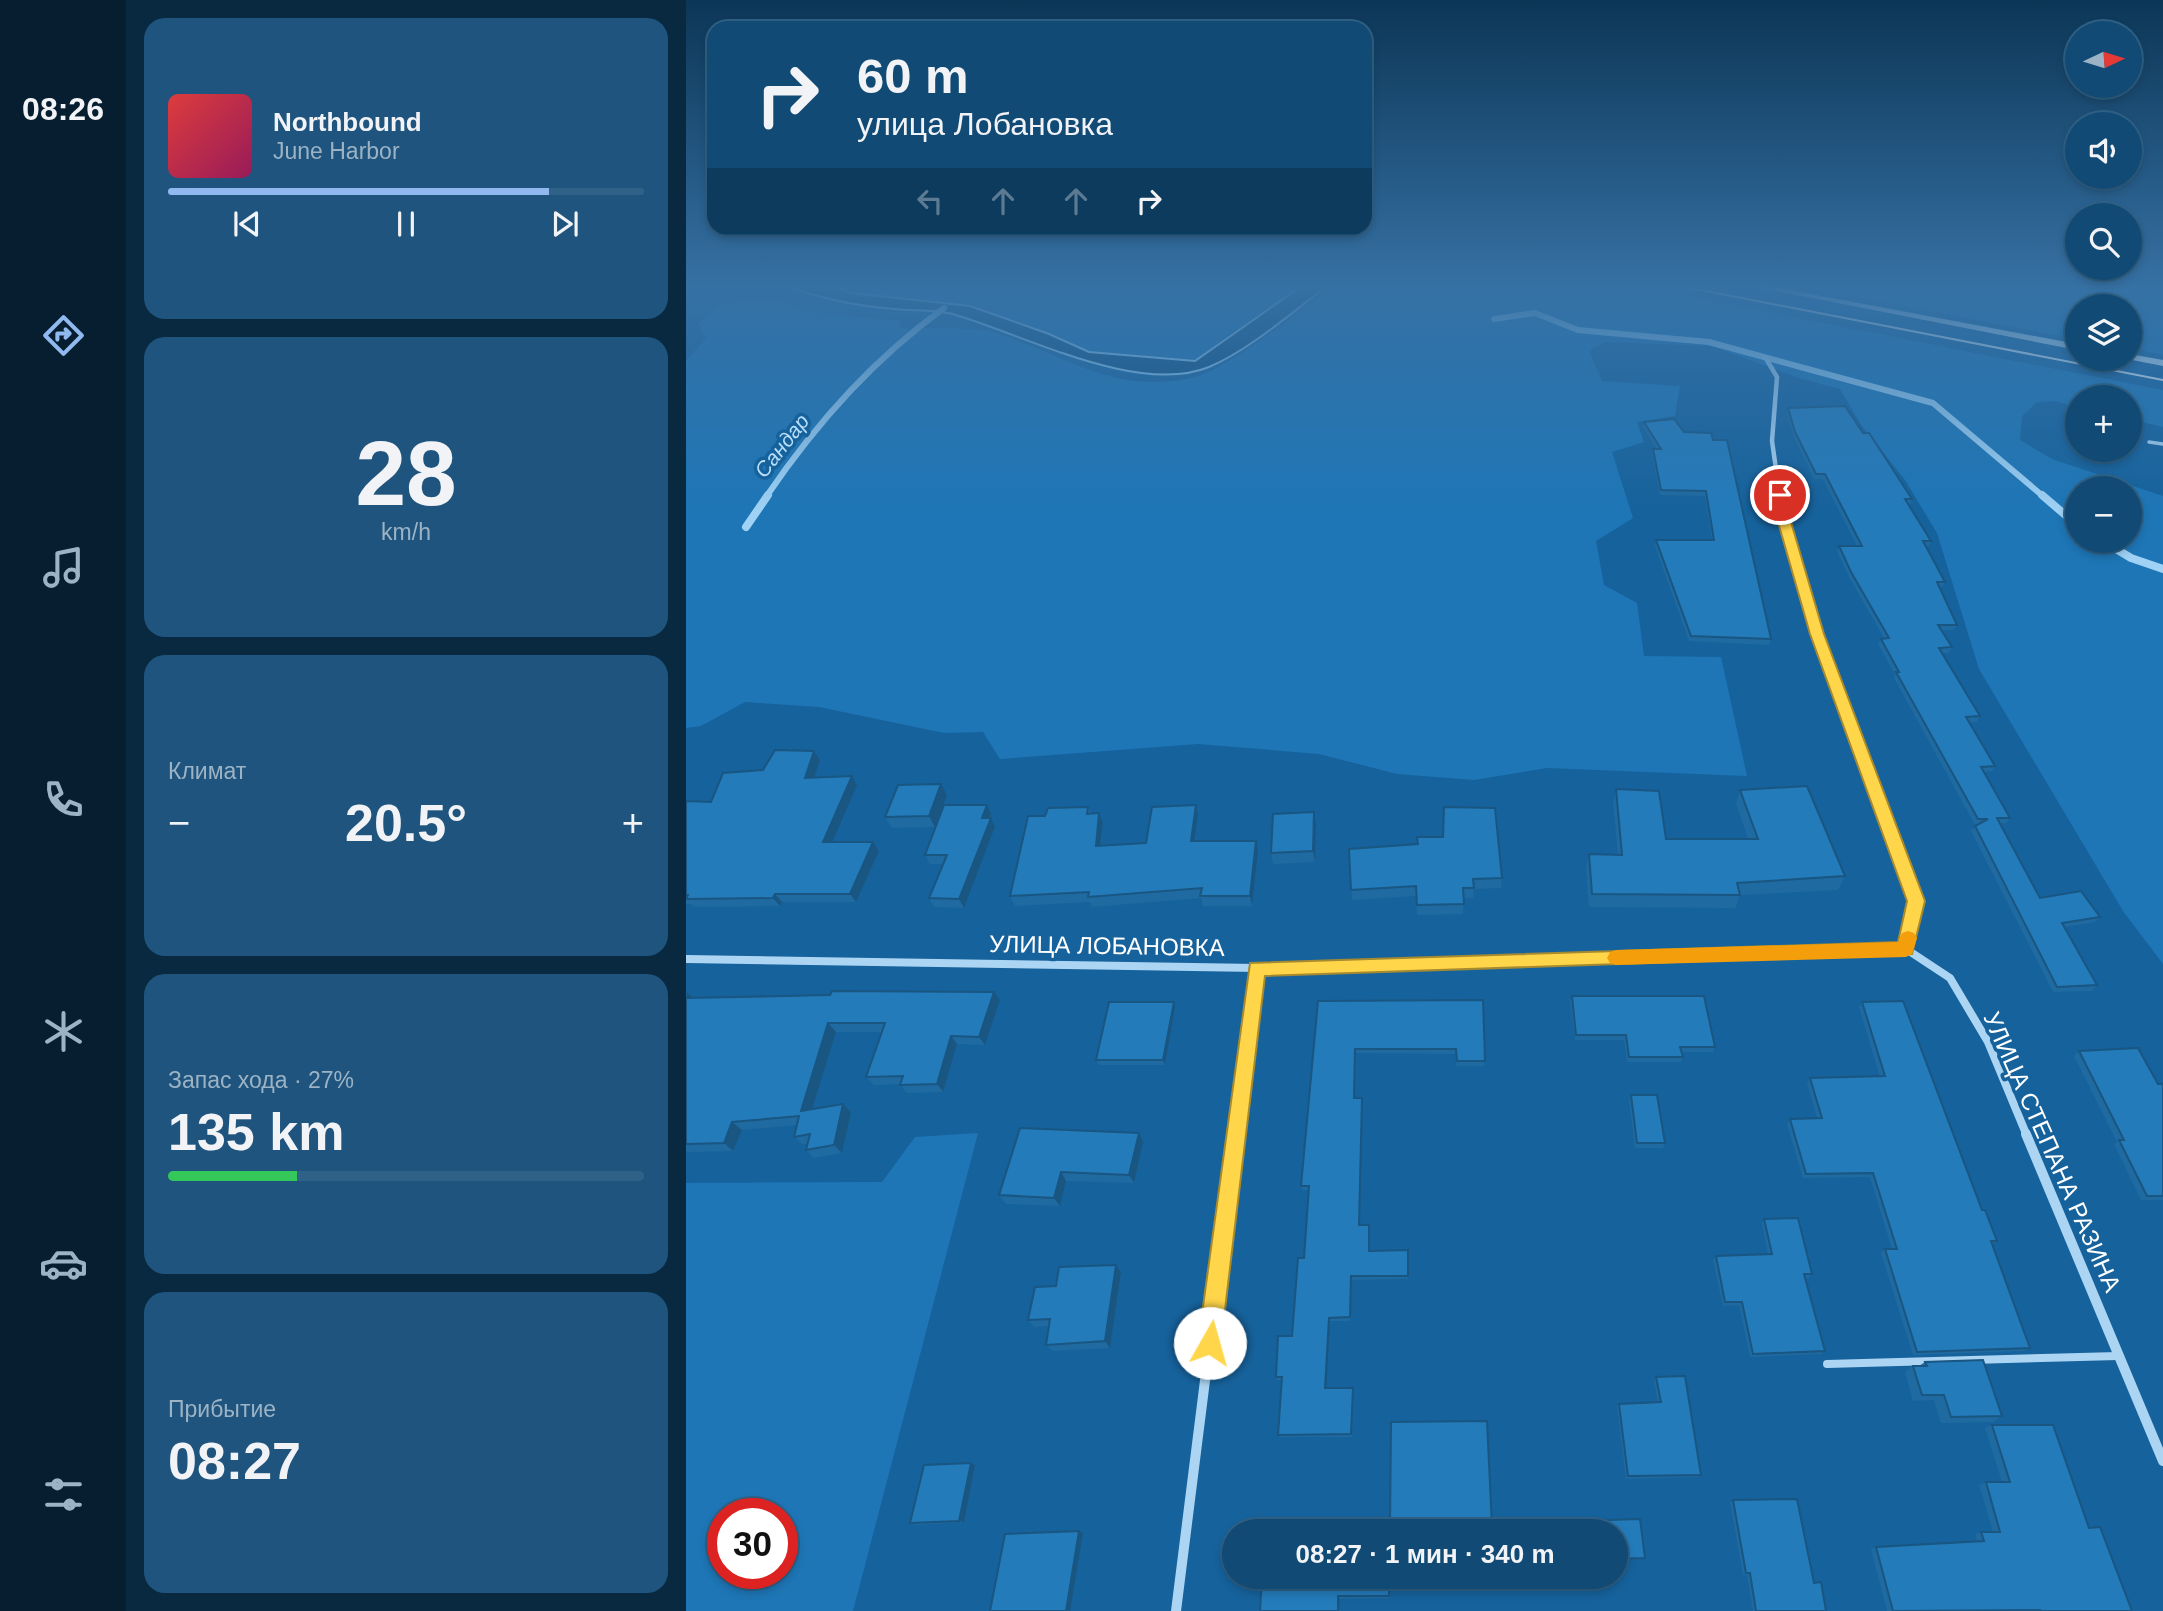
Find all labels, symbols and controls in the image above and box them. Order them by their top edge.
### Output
north arrow [2065,21,2142,98]
map controls [2065,21,2142,553]
icon: right [742,49,833,140]
text: 60 m [857,49,969,103]
text: 08:26 [22,91,104,127]
text: улица Лобановка [857,106,1113,142]
text: Northbound [273,107,422,137]
button: sound [2065,112,2142,189]
text: June Harbor [273,138,400,164]
icon: left [911,182,949,220]
icon: ahead [984,182,1022,220]
icon: ahead [1057,182,1095,220]
icon: right [1130,182,1168,220]
button: search [2065,203,2142,280]
icon: previous [228,205,266,243]
icon: pause [387,205,425,243]
icon: next [546,205,584,243]
button: layers [2065,294,2142,371]
icon: directions [39,311,88,360]
button: + [2065,385,2142,462]
water label: Сандар [750,410,813,482]
text: 28 [355,423,457,524]
pin [1750,465,1810,525]
icon: arrive [1761,476,1799,514]
button: − [2065,476,2142,553]
text: km/h [381,519,431,545]
icon: music [39,543,88,592]
text: Климат [168,758,246,784]
icon: phone [39,775,88,824]
text: 20.5° [345,794,467,852]
text: − [168,802,190,844]
text: + [622,802,644,844]
street label: УЛИЦА ЛОБАНОВКА [989,930,1225,961]
icon: climate [39,1007,88,1056]
street label: УЛИЦА СТЕПАНА РАЗИНА [1978,1008,2127,1296]
text: Запас хода · 27% [168,1067,354,1093]
text: 135 km [168,1103,344,1161]
icon: car [39,1239,88,1288]
position arrow [1173,1306,1247,1380]
text: Прибытие [168,1396,276,1422]
text: 08:27 [168,1432,301,1490]
icon: filters [39,1470,88,1519]
speed limit sign: 30 [707,1498,798,1589]
text: 08:27 · 1 мин · 340 m [1295,1539,1555,1569]

